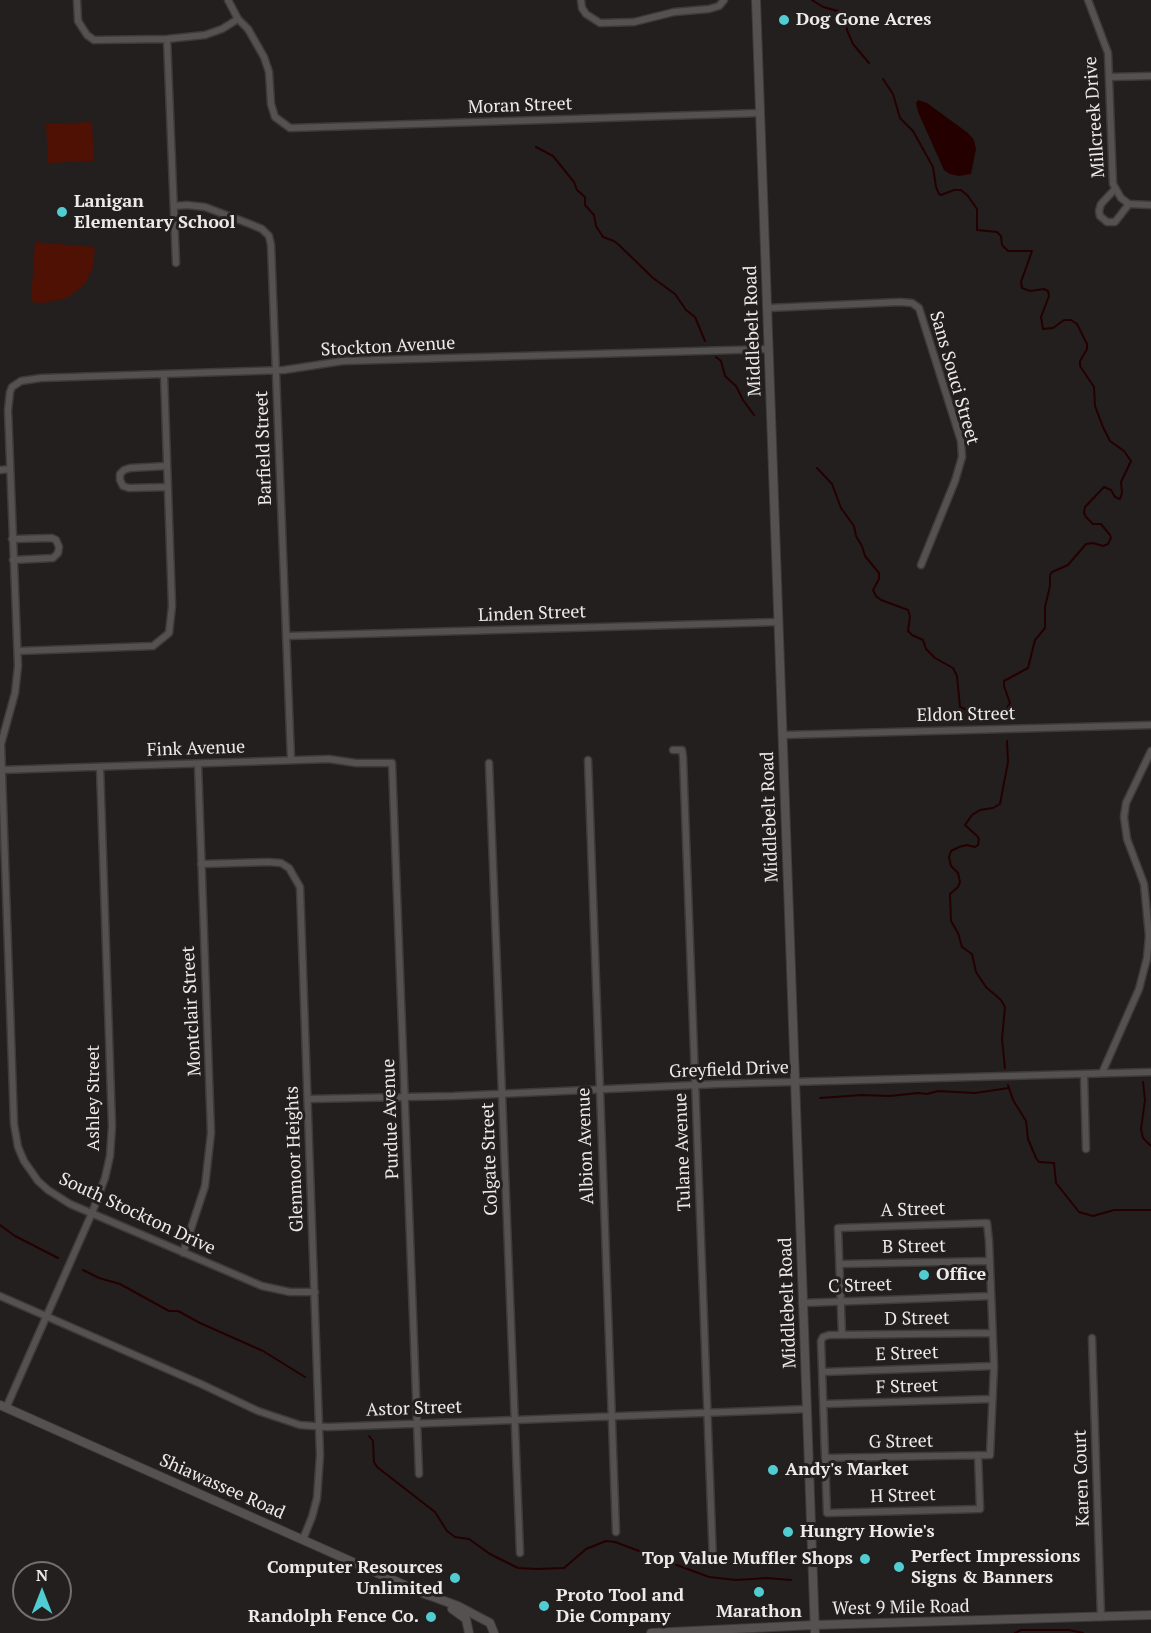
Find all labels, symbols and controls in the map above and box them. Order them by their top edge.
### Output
place label: Dog Gone Acres [796,9,931,31]
marker: Dog Gone Acres [777,13,791,27]
street label: Millcreek Drive [1080,55,1110,179]
street label: Moran Street [467,93,573,119]
place label: Lanigan Elementary School [74,191,236,234]
marker: Lanigan Elementary School [55,205,69,219]
street label: Middlebelt Road [740,265,766,397]
street label: Sans Souci Street [925,309,983,447]
street label: Stockton Avenue [320,333,456,361]
street label: Barfield Street [251,390,277,506]
street label: Linden Street [478,601,586,627]
street label: Eldon Street [916,703,1016,727]
street label: Fink Avenue [146,736,246,762]
street label: Middlebelt Road [757,751,783,883]
street label: Montclair Street [178,945,206,1077]
street label: Ashley Street [83,1045,105,1151]
street label: Greyfield Drive [669,1057,789,1083]
street label: Purdue Avenue [378,1058,404,1180]
street label: Glenmoor Heights [282,1085,308,1233]
street label: Albion Avenue [573,1087,599,1205]
street label: Tulane Avenue [670,1092,696,1212]
street label: Colgate Street [477,1102,503,1216]
street label: South Stockton Drive [55,1168,219,1260]
street label: A Street [880,1198,946,1222]
street label: B Street [882,1236,946,1258]
street label: Middlebelt Road [775,1237,801,1369]
place label: Office [936,1264,986,1286]
marker: Office [917,1268,931,1282]
street label: C Street [828,1274,892,1298]
street label: D Street [884,1308,950,1330]
street label: E Street [875,1342,939,1366]
street label: F Street [876,1375,938,1399]
street label: Astor Street [366,1397,462,1421]
street label: Karen Court [1070,1429,1094,1527]
street label: G Street [868,1431,934,1453]
street label: Shiawassee Road [156,1450,288,1524]
place label: Andy's Market [785,1459,909,1481]
marker: Andy's Market [766,1463,780,1477]
street label: H Street [870,1484,936,1508]
place label: Hungry Howie's [800,1521,935,1543]
marker: Hungry Howie's [781,1525,795,1539]
place label: Perfect Impressions Signs & Banners [911,1546,1080,1588]
place label: Top Value Muffler Shops [642,1548,853,1570]
marker: Top Value Muffler Shops [858,1552,872,1566]
place label: Computer Resources Unlimited [267,1557,443,1600]
marker: Perfect Impressions Signs & Banners [892,1560,906,1574]
north arrow [12,1561,72,1621]
text: N [36,1564,48,1586]
marker: Computer Resources Unlimited [448,1571,462,1585]
place label: Proto Tool and Die Company [556,1585,684,1628]
marker: Marathon [752,1585,766,1599]
street label: West 9 Mile Road [832,1596,970,1620]
marker: Proto Tool and Die Company [537,1599,551,1613]
place label: Marathon [716,1601,802,1623]
place label: Randolph Fence Co. [248,1606,419,1628]
marker: Randolph Fence Co. [424,1610,438,1624]

